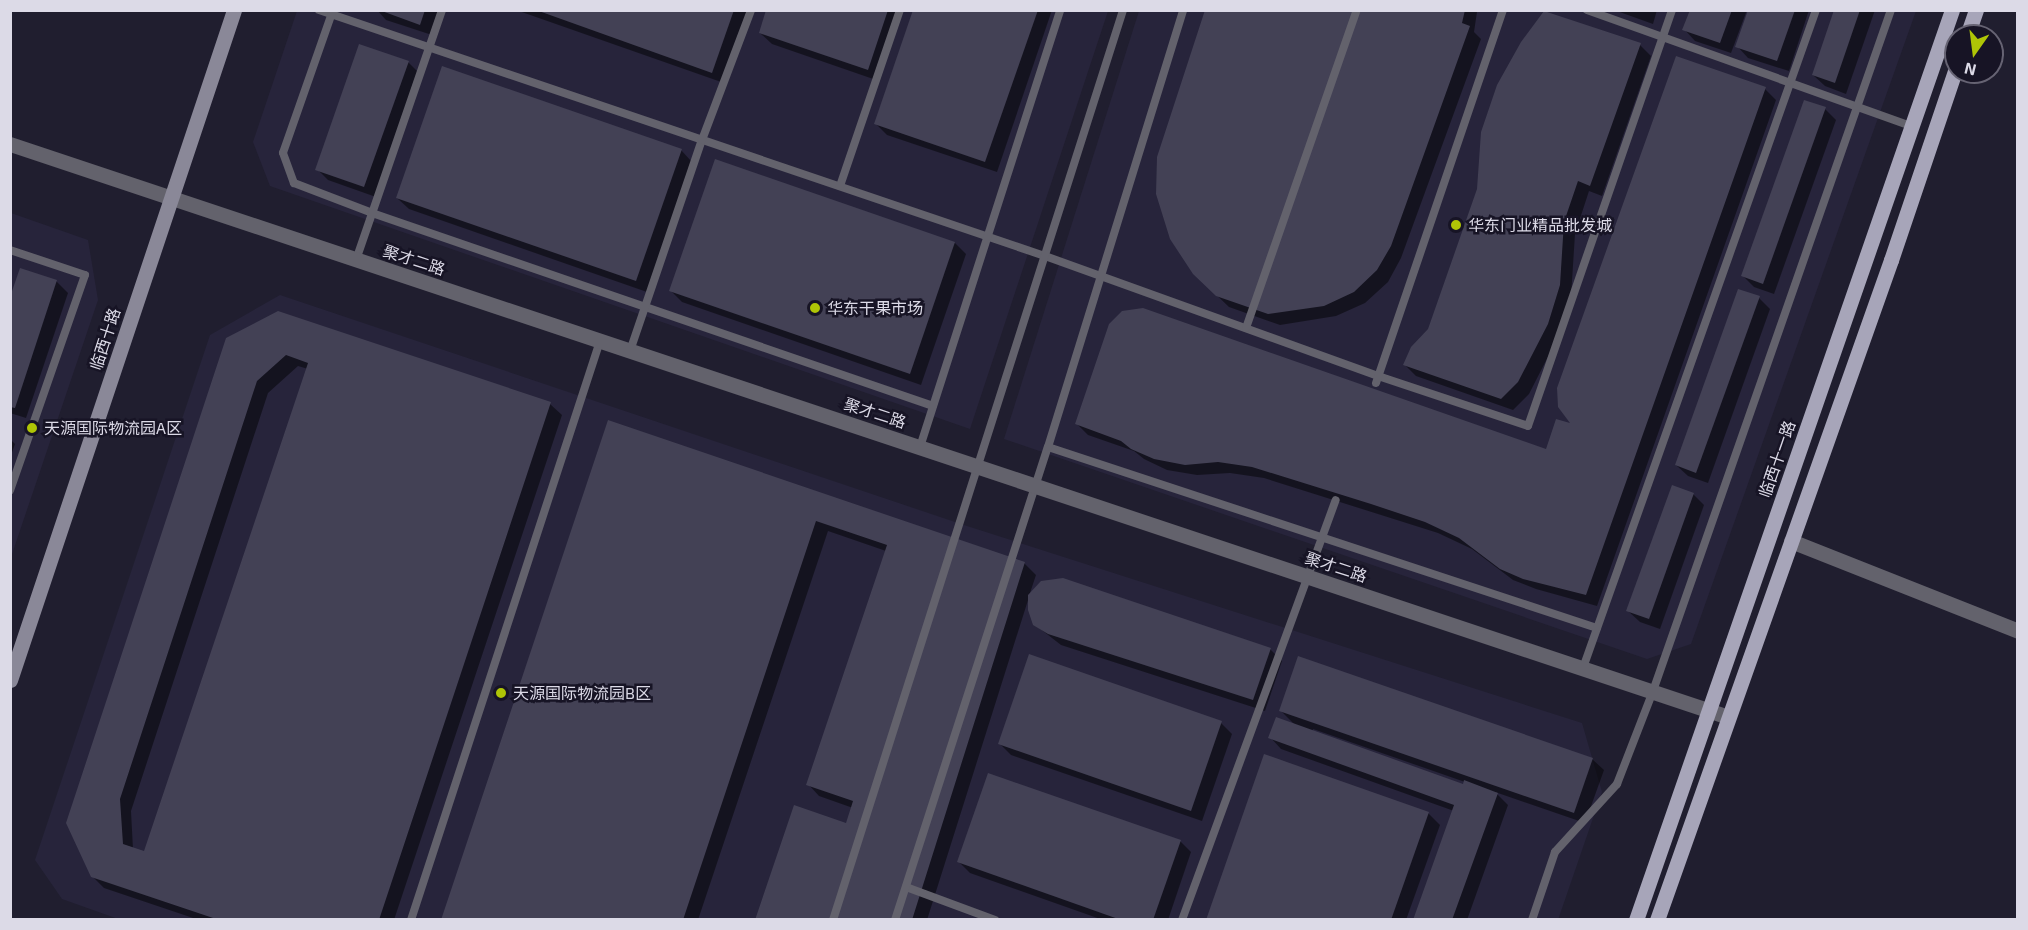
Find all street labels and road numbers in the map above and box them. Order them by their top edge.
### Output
street label: 聚才二路 [381,241,447,279]
street label: 临西十路 [86,306,124,372]
street label: 聚才二路 [842,394,908,432]
street label: 临西十一路 [1755,418,1799,500]
street label: 聚才二路 [1303,548,1369,586]

